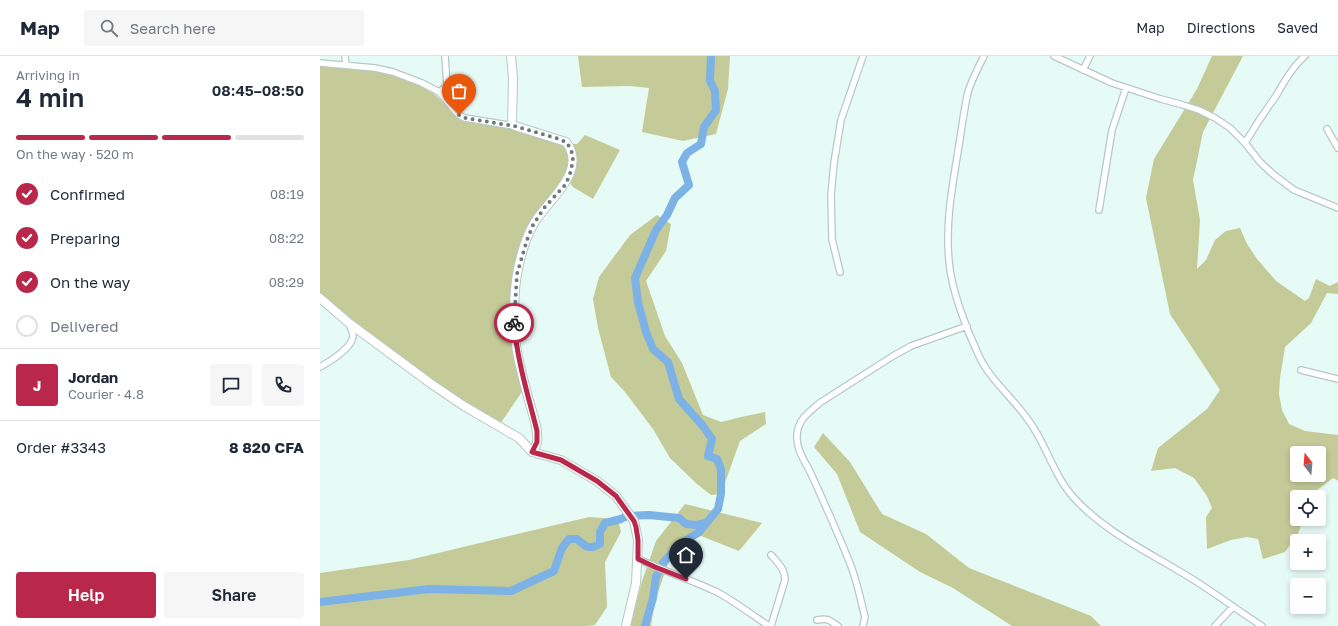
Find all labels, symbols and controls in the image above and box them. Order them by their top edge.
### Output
search box [84,10,364,46]
text: Map [20,16,60,39]
icon: search [98,17,120,39]
text: Search here [130,19,216,37]
text: Map [1136,19,1165,36]
text: Directions [1187,19,1255,36]
text: Saved [1277,19,1318,36]
text: Arriving in [16,67,80,83]
pin [442,74,476,115]
icon: bag [448,80,470,102]
text: 08:45–08:50 [212,81,304,99]
text: 4 min [16,82,84,113]
text: On the way · 520 m [16,146,134,162]
icon: check [16,183,38,205]
text: Confirmed [50,185,125,203]
text: 08:19 [270,186,304,202]
icon: check [16,227,38,249]
text: Preparing [50,229,120,247]
text: 08:22 [269,230,304,246]
icon: check [16,271,38,293]
text: On the way [50,273,130,291]
text: 08:29 [269,274,304,290]
courier [494,303,534,343]
icon: bike [503,312,525,334]
text: Delivered [50,317,118,335]
button: chat [210,364,252,406]
button: phone [262,364,304,406]
text: Jordan [68,368,118,386]
text: J [33,376,41,394]
text: Courier · 4.8 [68,386,144,402]
text: Order #3343 [16,438,106,456]
text: 8 820 CFA [229,438,304,456]
north arrow [1290,446,1326,482]
map controls [1290,446,1326,614]
button: locate [1290,490,1326,526]
button: + [1290,534,1326,570]
pin [669,538,703,579]
icon: home [675,544,697,566]
button: Help [16,572,156,618]
button: Share [164,572,304,618]
button: − [1290,578,1326,614]

